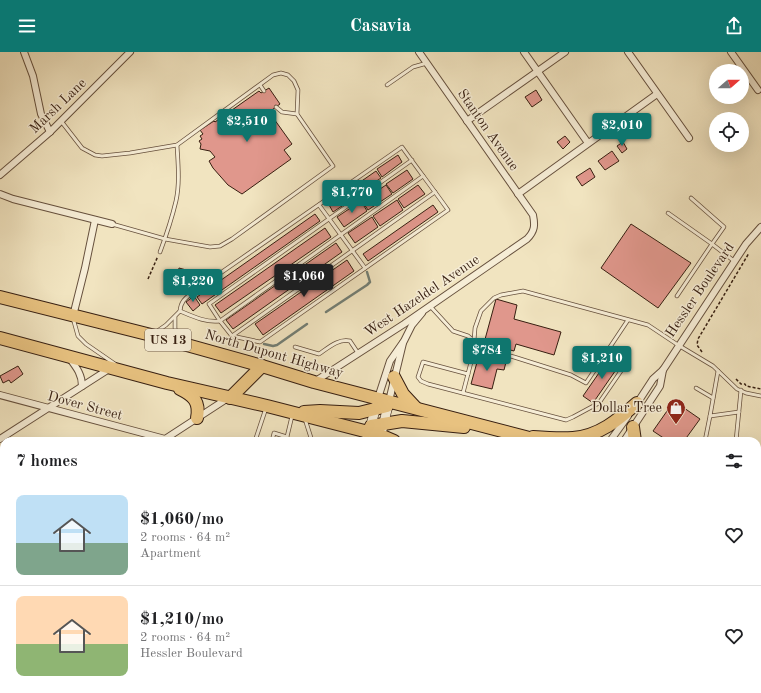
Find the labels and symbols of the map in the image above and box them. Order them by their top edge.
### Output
north arrow [709,64,749,104]
street label: Marsh Lane [27,76,89,136]
street label: Stanton Avenue [455,87,521,173]
pin: $2,510 [214,109,280,143]
pin: $2,010 [589,113,655,147]
pin: $1,770 [319,180,385,214]
street label: Hessler Boulevard [663,240,737,340]
street label: West Hazeldel Avenue [362,252,482,340]
pin: $1,060 [271,264,337,298]
pin: $1,220 [160,269,226,303]
street label: North Dupont Highway [203,328,345,381]
road number: US 13 [145,329,191,351]
pin: $784 [463,338,511,372]
pin: $1,210 [569,346,635,380]
street label: Dover Street [46,389,124,423]
shop icon: Dollar Tree [665,397,687,425]
place label: Dollar Tree [591,401,662,415]

